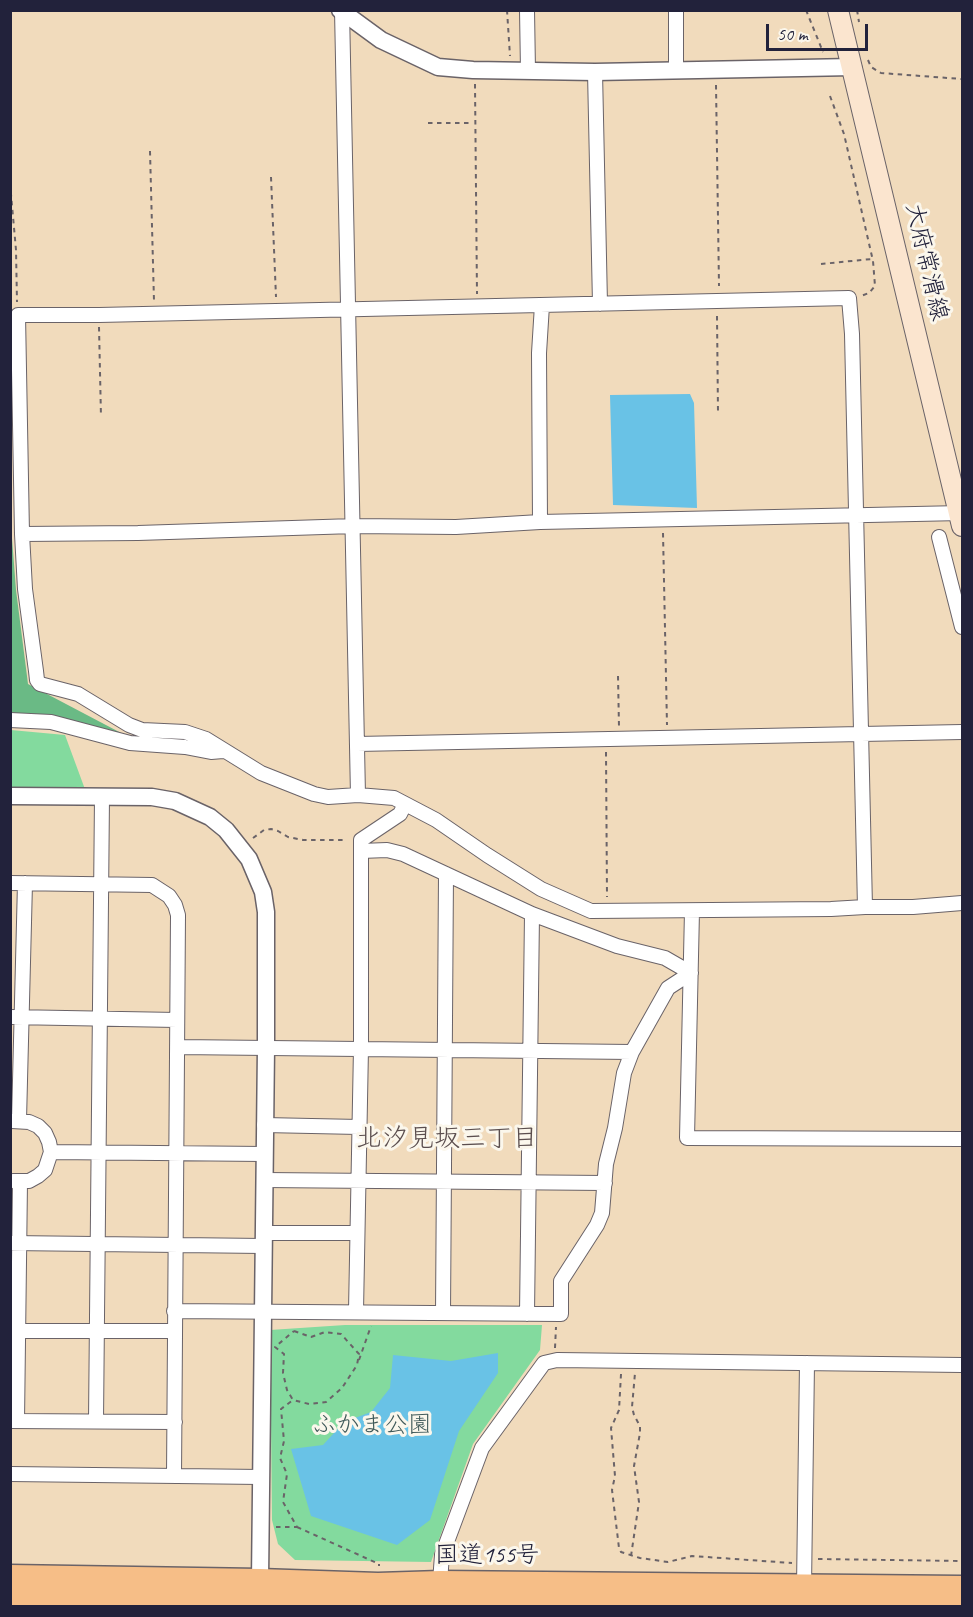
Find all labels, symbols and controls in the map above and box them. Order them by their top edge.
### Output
scale bar [769,12,871,50]
text: 50 m [777,23,808,45]
street label: 大府常滑線 [898,200,954,324]
district label: 北汐見坂三丁目 [356,1123,538,1155]
park label: ふかま公園 [312,1412,432,1440]
street label: 国道155号 [435,1542,539,1570]

